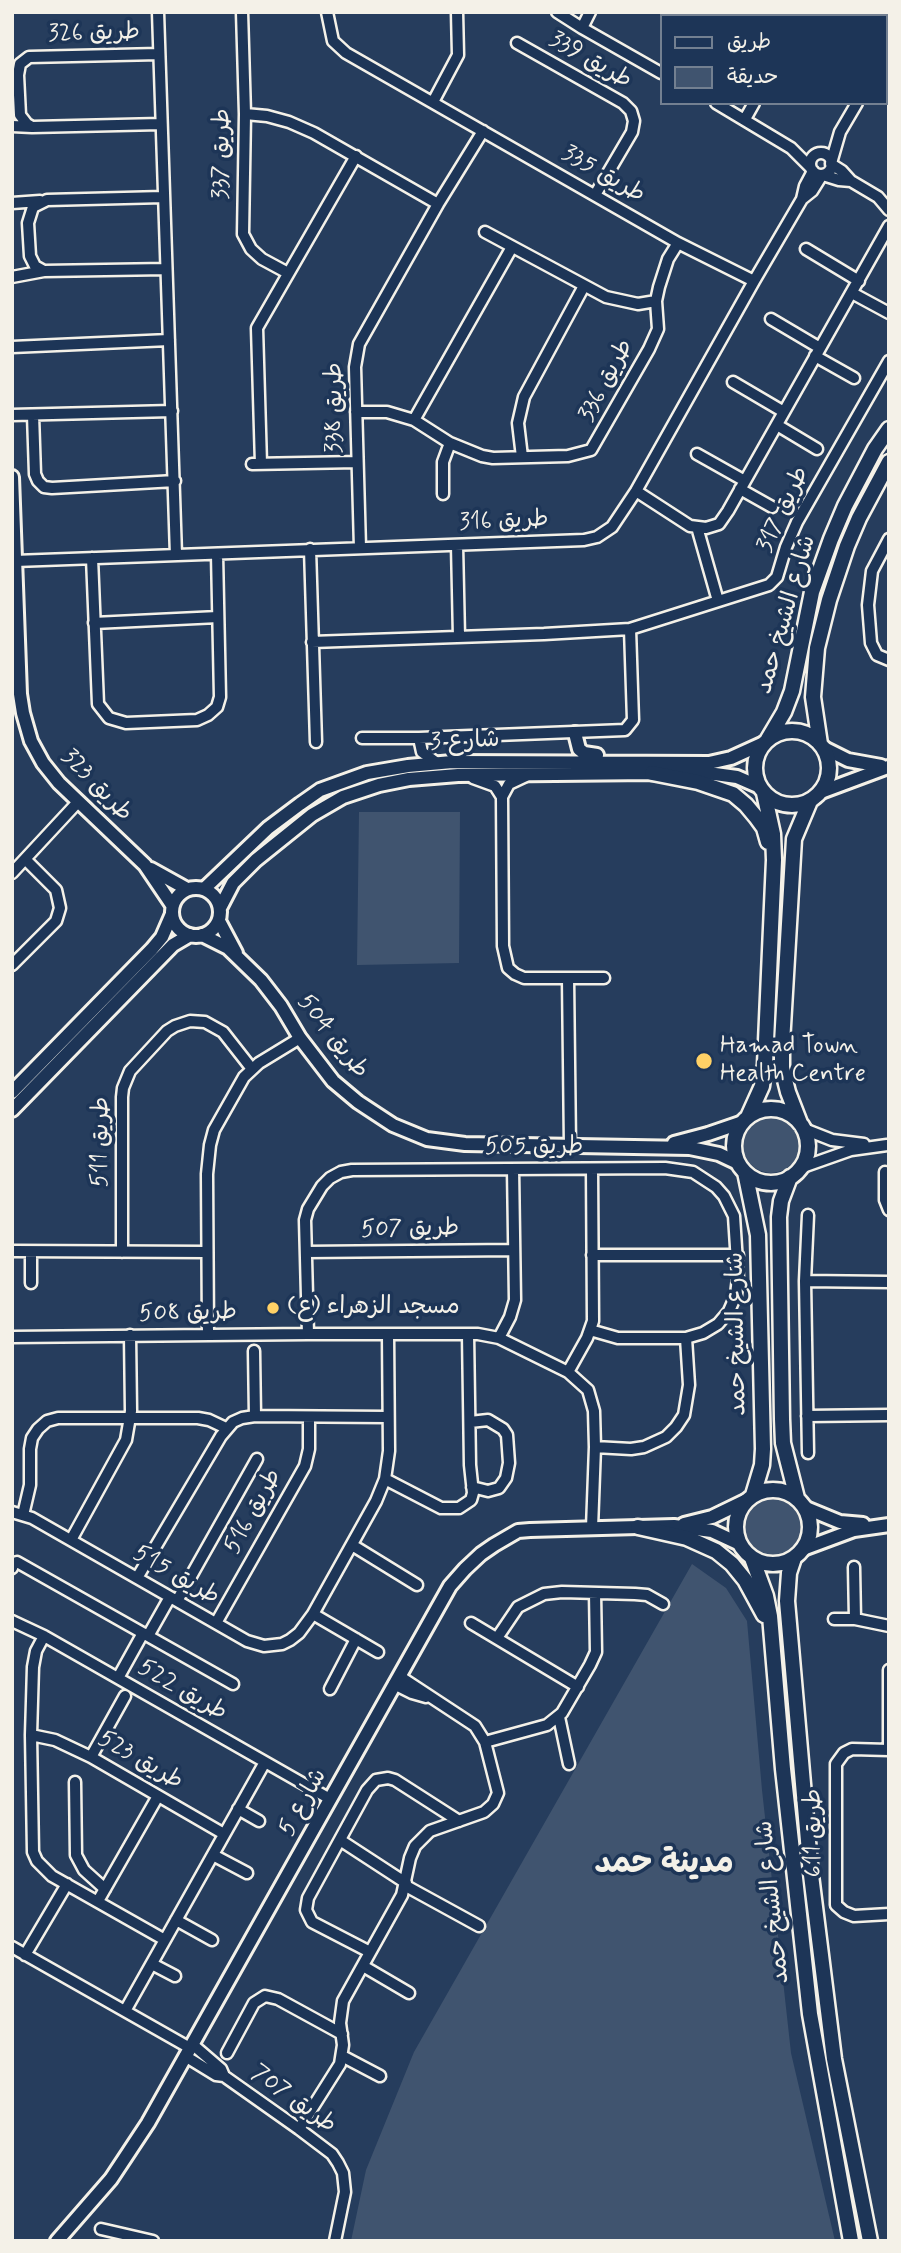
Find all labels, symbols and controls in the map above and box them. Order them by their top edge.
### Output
legend [660,14,887,105]
street label: طريق 326 [48,19,140,49]
street label: طريق 339 [544,26,636,96]
text: طريق [727,28,771,56]
text: حديقة [727,63,778,91]
street label: طريق 337 [208,108,238,200]
street label: طريق 335 [556,140,650,210]
street label: طريق 336 [573,335,641,427]
street label: طريق 338 [322,363,350,453]
street label: طريق 317 [752,462,816,558]
street label: طريق 316 [459,506,549,538]
street label: شارع الشيخ حمد [751,532,823,698]
street label: شارع 3 [430,726,500,758]
street label: طريق 323 [54,744,138,828]
street label: طريق 504 [290,989,374,1085]
place label: Hamad Town Health Centre [720,1033,866,1089]
marker: Hamad Town Health Centre [694,1051,714,1071]
street label: طريق 511 [87,1096,117,1188]
street label: طريق 505 [485,1134,583,1162]
street label: طريق 507 [361,1215,459,1245]
street label: شارع الشيخ حمد [722,1252,754,1416]
place label: مسجد الزهراء (ع) [287,1294,460,1322]
street label: طريق 508 [139,1299,237,1329]
marker: مسجد الزهراء (ع) [265,1300,281,1316]
street label: طريق 516 [219,1464,289,1560]
street label: طريق 515 [128,1540,224,1612]
street label: طريق 522 [132,1654,232,1728]
street label: طريق 523 [92,1725,188,1797]
street label: شارع 5 [274,1764,334,1842]
street label: طريق 611 [801,1789,829,1877]
street label: شارع الشيخ حمد [751,1819,797,1985]
district label: مدينة حمد [594,1846,734,1884]
street label: طريق 707 [245,2059,341,2141]

